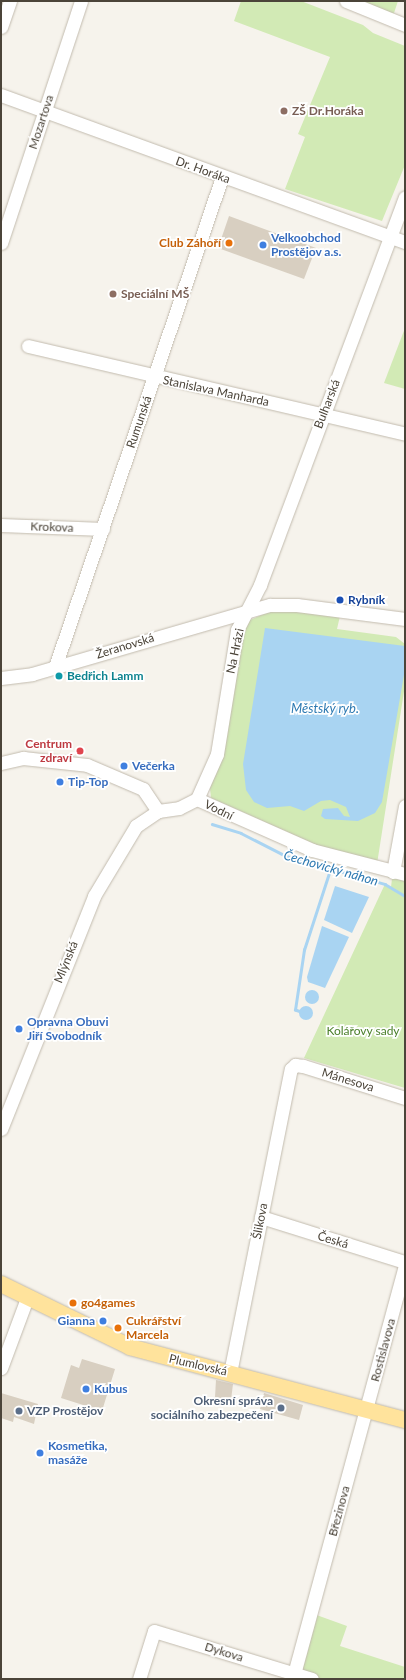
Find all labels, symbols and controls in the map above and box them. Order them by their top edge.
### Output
street label: Mozartova [25,93,57,151]
place label: ZŠ Dr.Horáka [292,104,364,118]
marker: ZŠ Dr.Horáka [279,106,289,116]
street label: Dr. Horáka [174,154,232,186]
place label: Velkoobchod Prostějov a.s. [271,231,342,259]
place label: Club Záhoří [159,236,221,250]
marker: Club Záhoří [224,238,234,248]
marker: Velkoobchod Prostějov a.s. [258,240,268,250]
place label: Speciální MŠ [121,287,189,301]
marker: Speciální MŠ [108,289,118,299]
street label: Stanislava Manharda [162,373,270,409]
street label: Bulharská [311,377,343,431]
street label: Rumunská [123,394,155,450]
street label: Krokova [30,519,74,535]
place label: Rybník [348,593,385,607]
marker: Rybník [335,595,345,605]
street label: Na Hrázi [223,627,247,675]
street label: Žeranovská [94,630,156,662]
place label: Bedřich Lamm [67,669,143,683]
marker: Bedřich Lamm [54,671,64,681]
water label: Městský ryb. [291,700,359,716]
place label: Centrum zdraví [25,737,72,765]
marker: Centrum zdraví [75,746,85,756]
place label: Večerka [132,759,175,773]
marker: Večerka [119,761,129,771]
place label: Tip-Top [68,775,108,789]
marker: Tip-Top [55,777,65,787]
street label: Vodní [202,797,236,823]
water label: Čechovický náhon [282,847,380,889]
street label: Mlýnská [51,939,81,985]
place label: Opravna Obuvi Jiří Svobodník [27,1015,108,1043]
marker: Opravna Obuvi Jiří Svobodník [14,1024,24,1034]
park label: Kolářovy sady [326,1024,400,1038]
street label: Mánesova [320,1065,376,1095]
street label: Šlikova [249,1202,271,1240]
street label: Česká [316,1229,350,1251]
place label: go4games [81,1296,135,1310]
marker: go4games [68,1298,78,1308]
place label: Gianna [58,1314,95,1328]
place label: Cukrářství Marcela [126,1314,181,1342]
marker: Gianna [98,1316,108,1326]
street label: Rostislavova [368,1317,398,1383]
marker: Cukrářství Marcela [113,1323,123,1333]
street label: Plumlovská [167,1351,229,1379]
place label: Kubus [94,1382,128,1396]
marker: Kubus [81,1384,91,1394]
place label: Okresní správa sociálního zabezpečení [151,1394,273,1422]
marker: Okresní správa sociálního zabezpečení [276,1403,286,1413]
place label: VZP Prostějov [27,1404,104,1418]
marker: VZP Prostějov [14,1406,24,1416]
place label: Kosmetika, masáže [48,1439,107,1467]
marker: Kosmetika, masáže [35,1448,45,1458]
street label: Březinova [325,1484,353,1538]
street label: Dykova [203,1639,245,1665]

